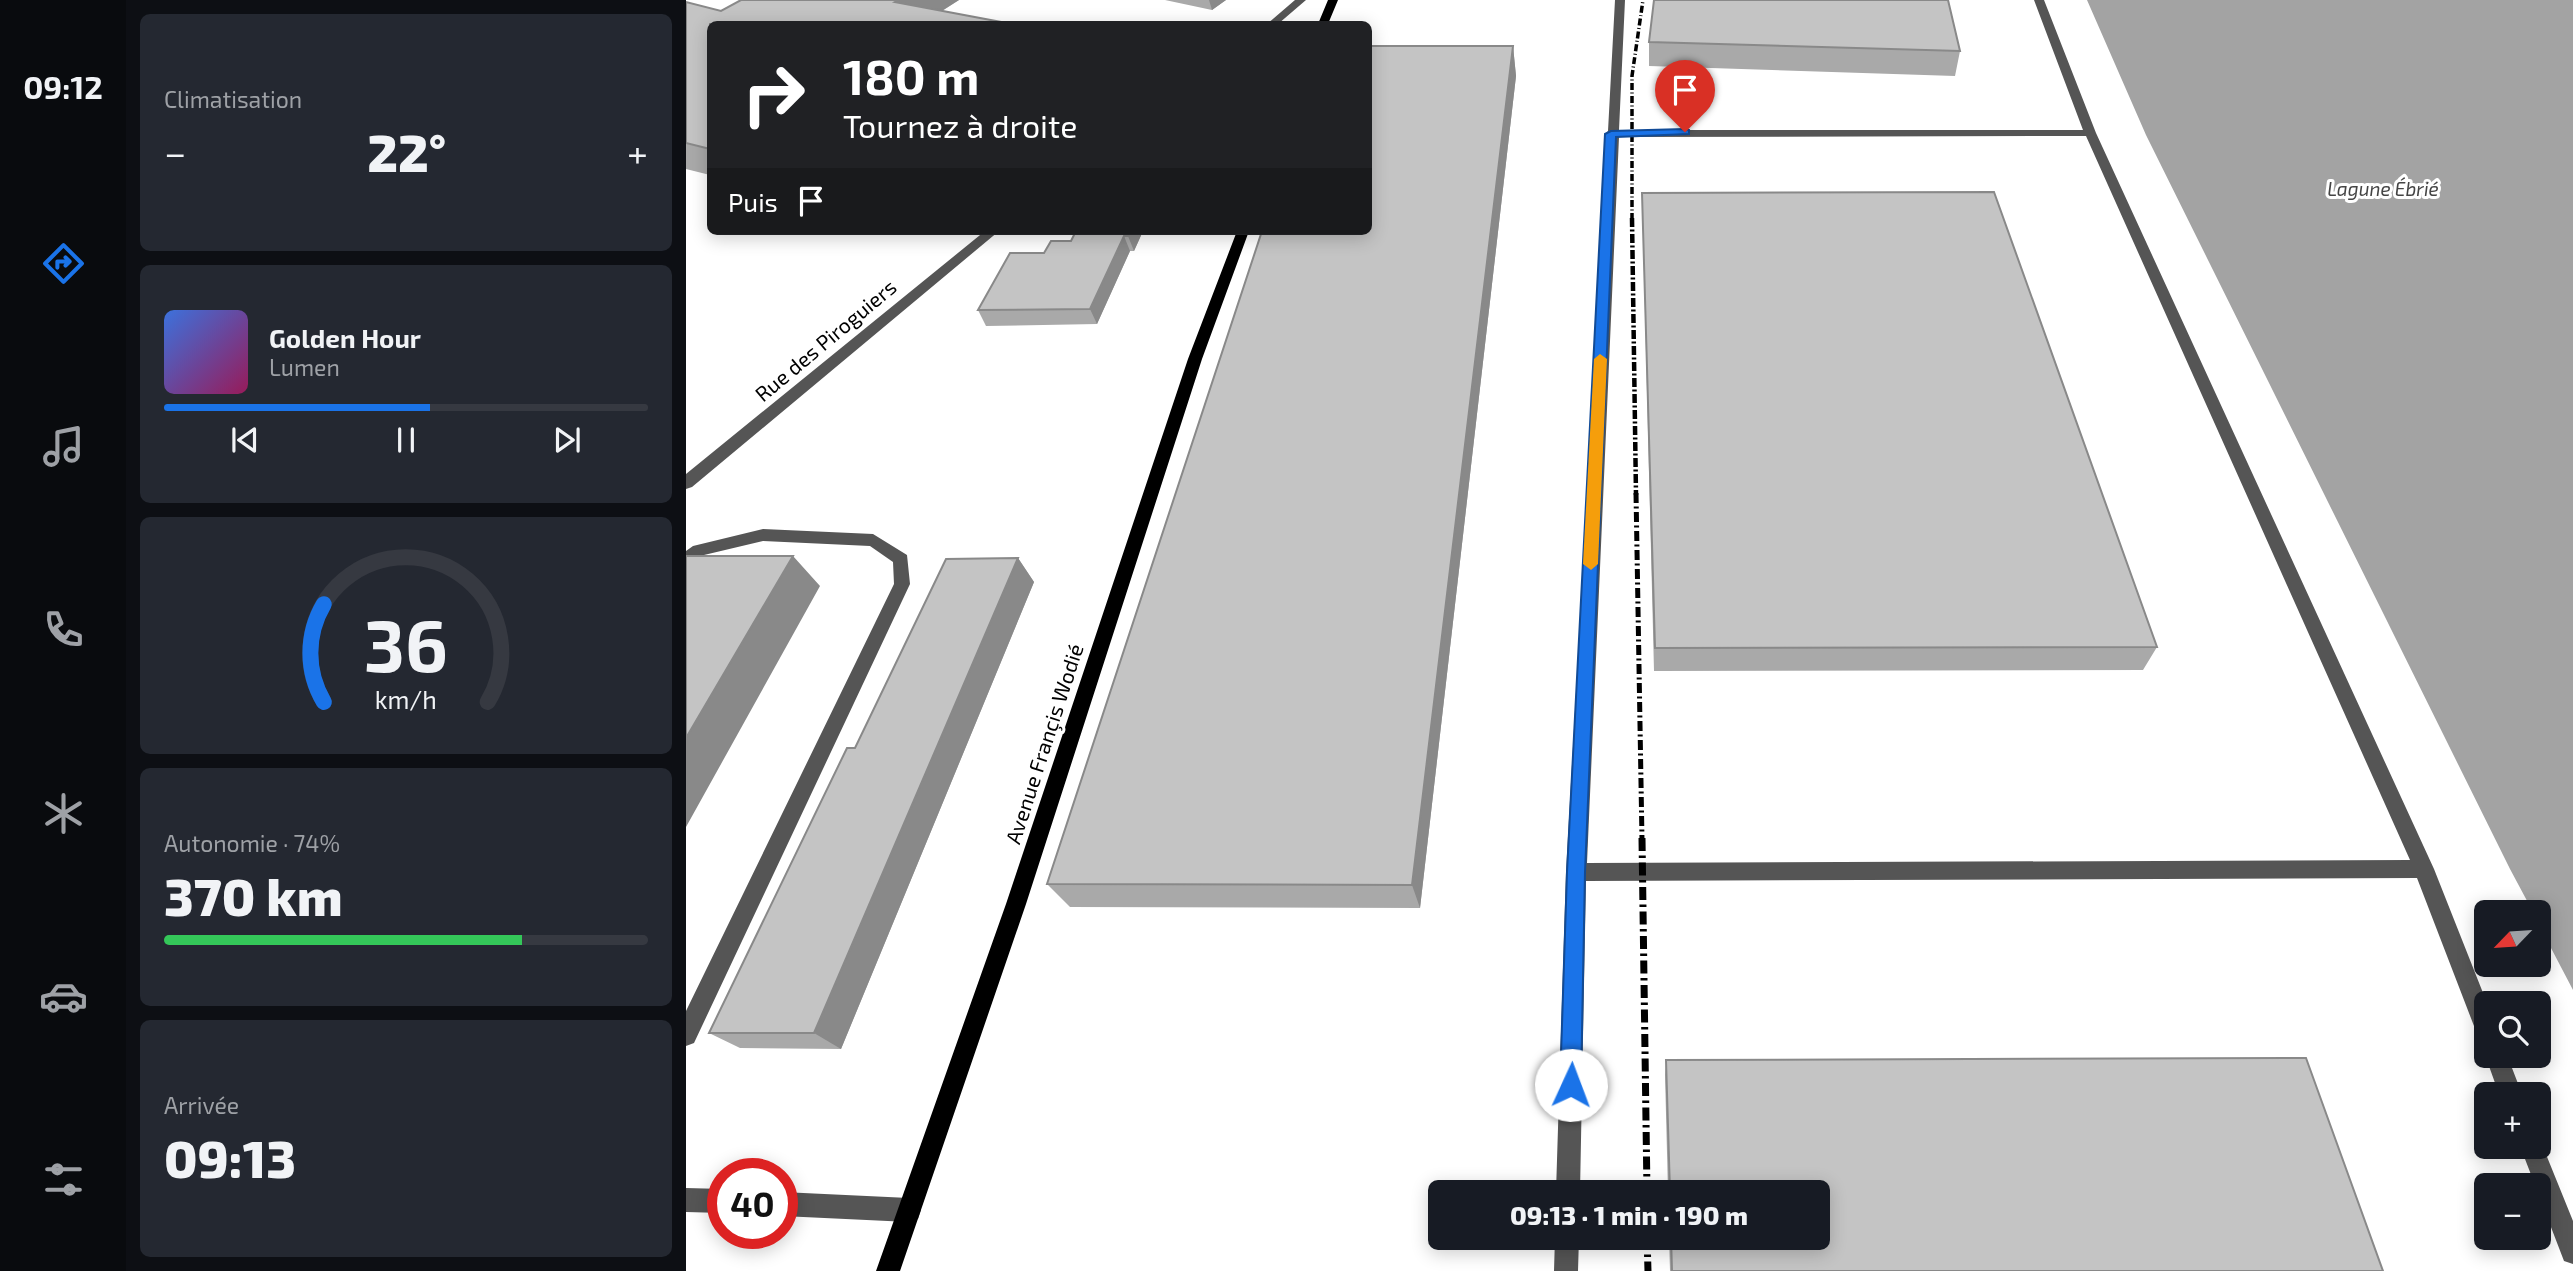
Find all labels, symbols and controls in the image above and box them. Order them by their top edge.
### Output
text: 180 m [843,46,979,105]
icon: right [728,49,819,140]
pin [1655,60,1715,132]
text: 09:12 [23,67,103,105]
icon: arrive [1666,71,1704,109]
text: Climatisation [164,85,302,113]
text: Tournez à droite [843,106,1077,144]
text: 22° [367,120,446,182]
text: − [164,129,186,175]
text: + [627,129,648,175]
water label: Lagune Ébrié [2327,177,2439,200]
icon: arrive [792,182,830,220]
text: Puis [728,186,778,217]
icon: directions [39,239,88,288]
street label: Rue des Piroguiers [749,274,901,406]
text: Golden Hour [269,322,421,353]
text: Lumen [269,353,340,381]
icon: previous [226,421,264,459]
icon: pause [387,421,425,459]
icon: next [548,421,586,459]
icon: music [39,422,88,471]
text: 36 [364,599,448,687]
icon: phone [39,605,88,654]
street label: Avenue Françis Wodié [999,640,1090,847]
text: km/h [375,683,437,713]
icon: climate [39,789,88,838]
text: Autonomie · 74% [164,829,340,857]
text: 370 km [164,864,343,926]
north arrow [2474,900,2552,976]
map controls [2474,900,2551,1250]
icon: car [39,972,88,1021]
button: search [2474,991,2551,1068]
position arrow [1534,1048,1608,1122]
button: + [2474,1082,2551,1159]
text: Arrivée [164,1091,239,1119]
text: 09:13 [164,1126,296,1188]
icon: filters [39,1155,88,1204]
speed limit sign: 40 [707,1158,798,1249]
button: − [2474,1173,2551,1250]
text: 09:13 · 1 min · 190 m [1510,1199,1748,1230]

